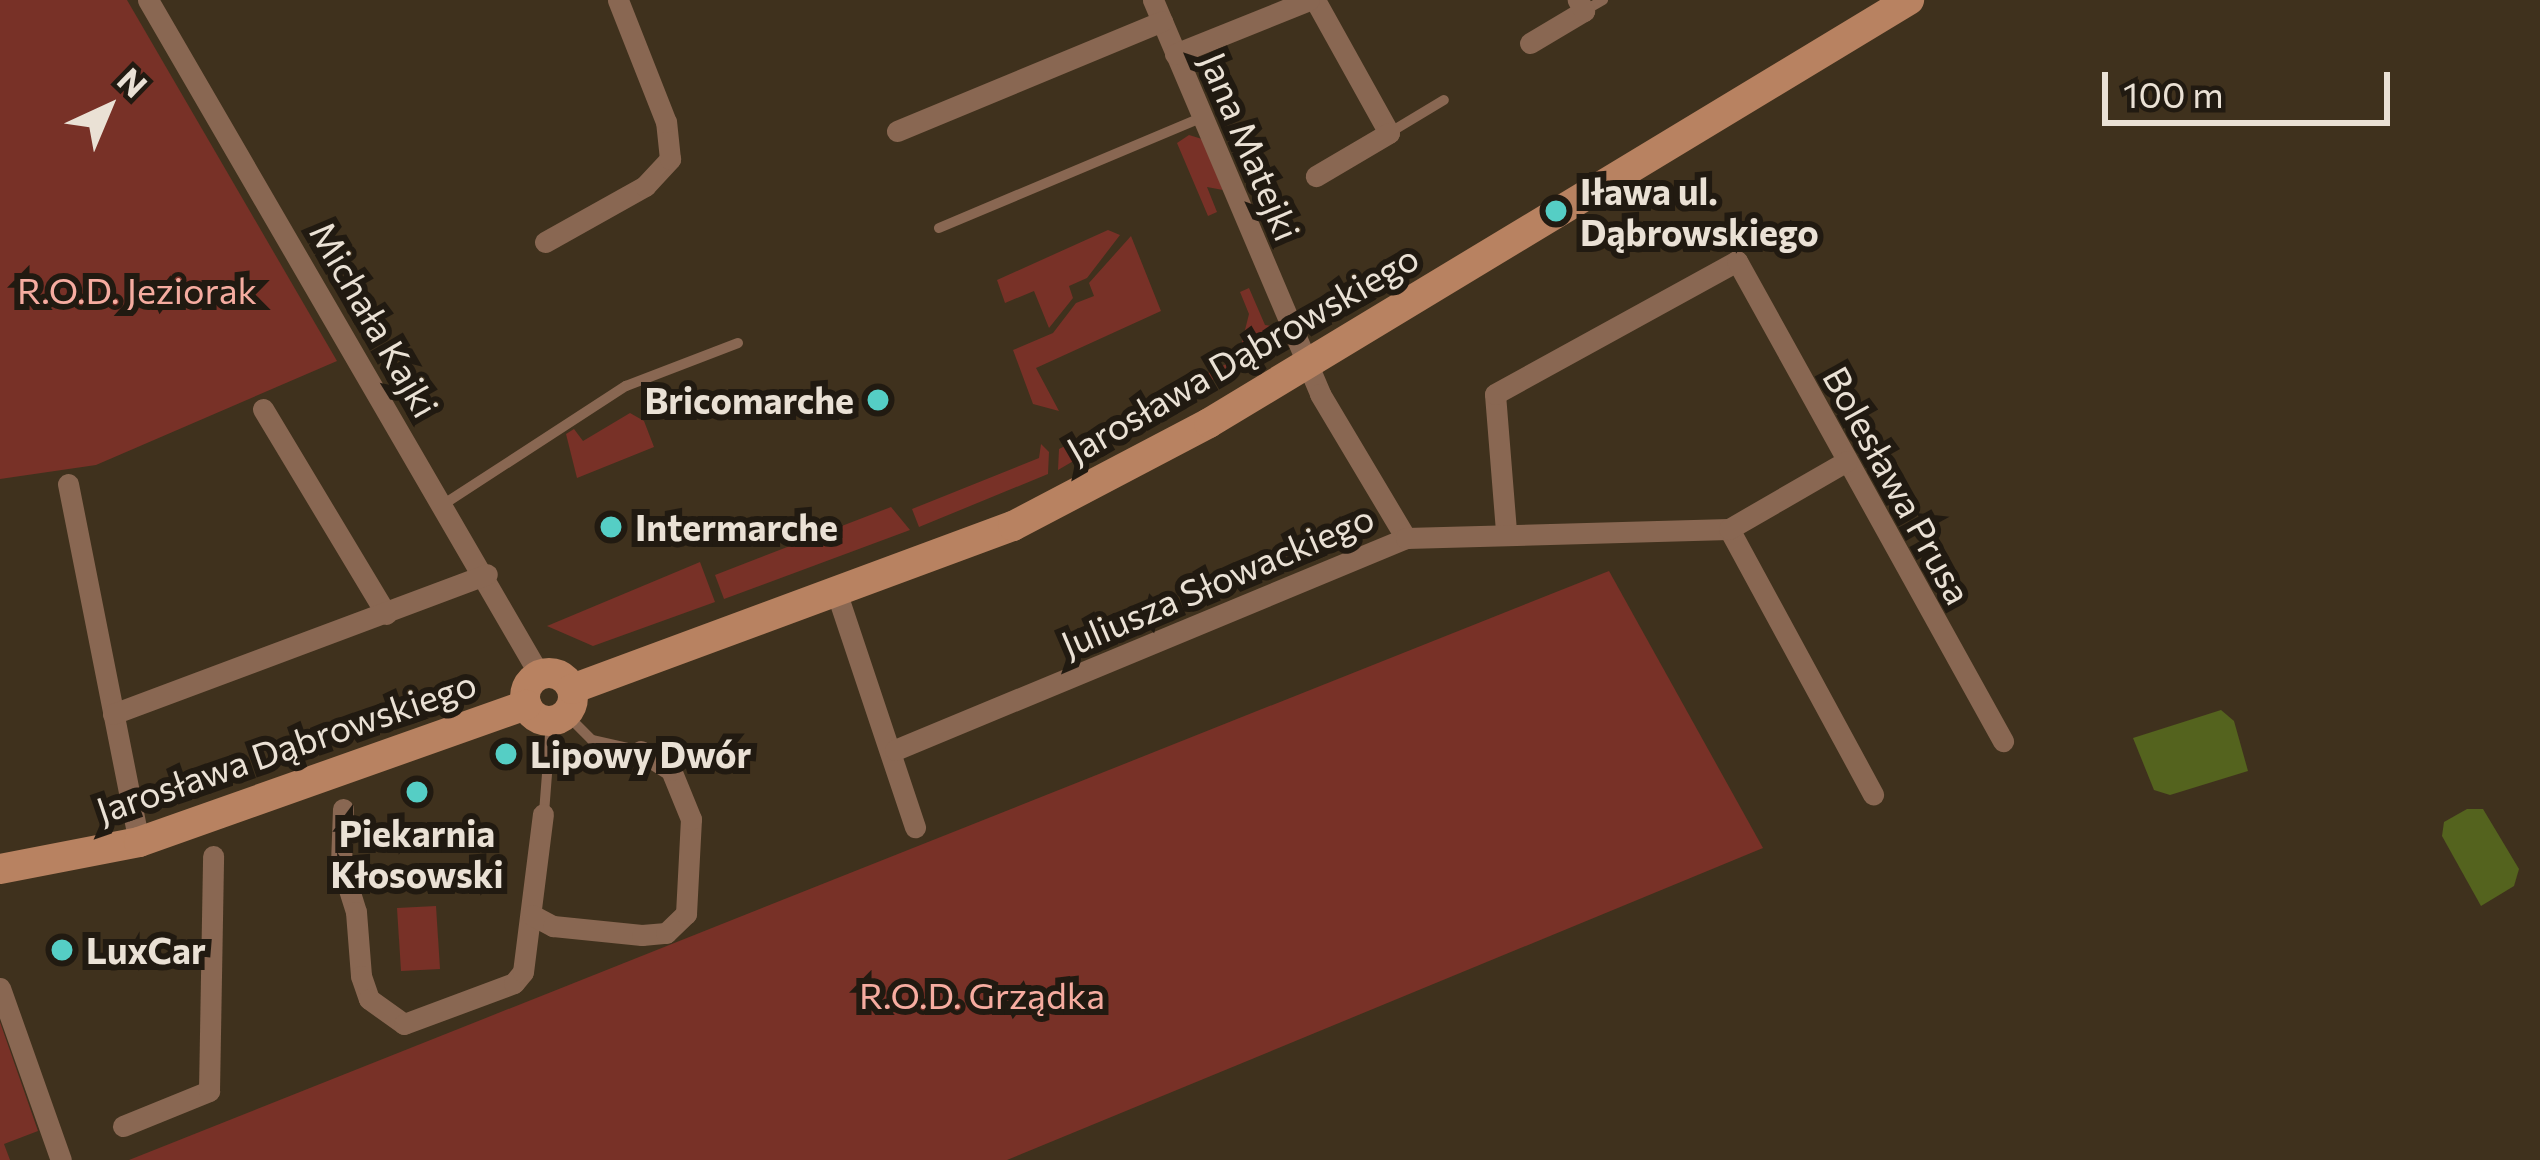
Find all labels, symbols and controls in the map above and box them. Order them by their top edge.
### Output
street label: Jana Matejki [1192,45,1310,247]
north arrow [48,48,168,168]
scale bar [2108,48,2396,122]
text: N [110,58,156,105]
text: 100 m [2123,71,2224,115]
place label: Iława ul. Dąbrowskiego [1580,168,1819,253]
marker: Iława ul. Dąbrowskiego [1543,198,1569,224]
street label: Michała Kajki [302,214,448,424]
street label: Jarosława Dąbrowskiego [1059,235,1425,471]
park label: R.O.D. Jeziorak [17,268,257,312]
street label: Bolesława Prusa [1815,359,1981,611]
place label: Bricomarche [644,378,854,422]
marker: Bricomarche [865,387,891,413]
street label: Juliusza Słowackiego [1054,495,1380,665]
place label: Intermarche [635,505,838,549]
marker: Intermarche [598,514,624,540]
street label: Jarosława Dąbrowskiego [90,661,482,831]
place label: Lipowy Dwór [530,732,751,776]
marker: Lipowy Dwór [493,741,519,767]
marker: Piekarnia Kłosowski [404,779,430,805]
place label: Piekarnia Kłosowski [330,810,504,895]
place label: LuxCar [86,928,206,972]
marker: LuxCar [49,937,75,963]
park label: R.O.D. Grządka [859,973,1105,1017]

